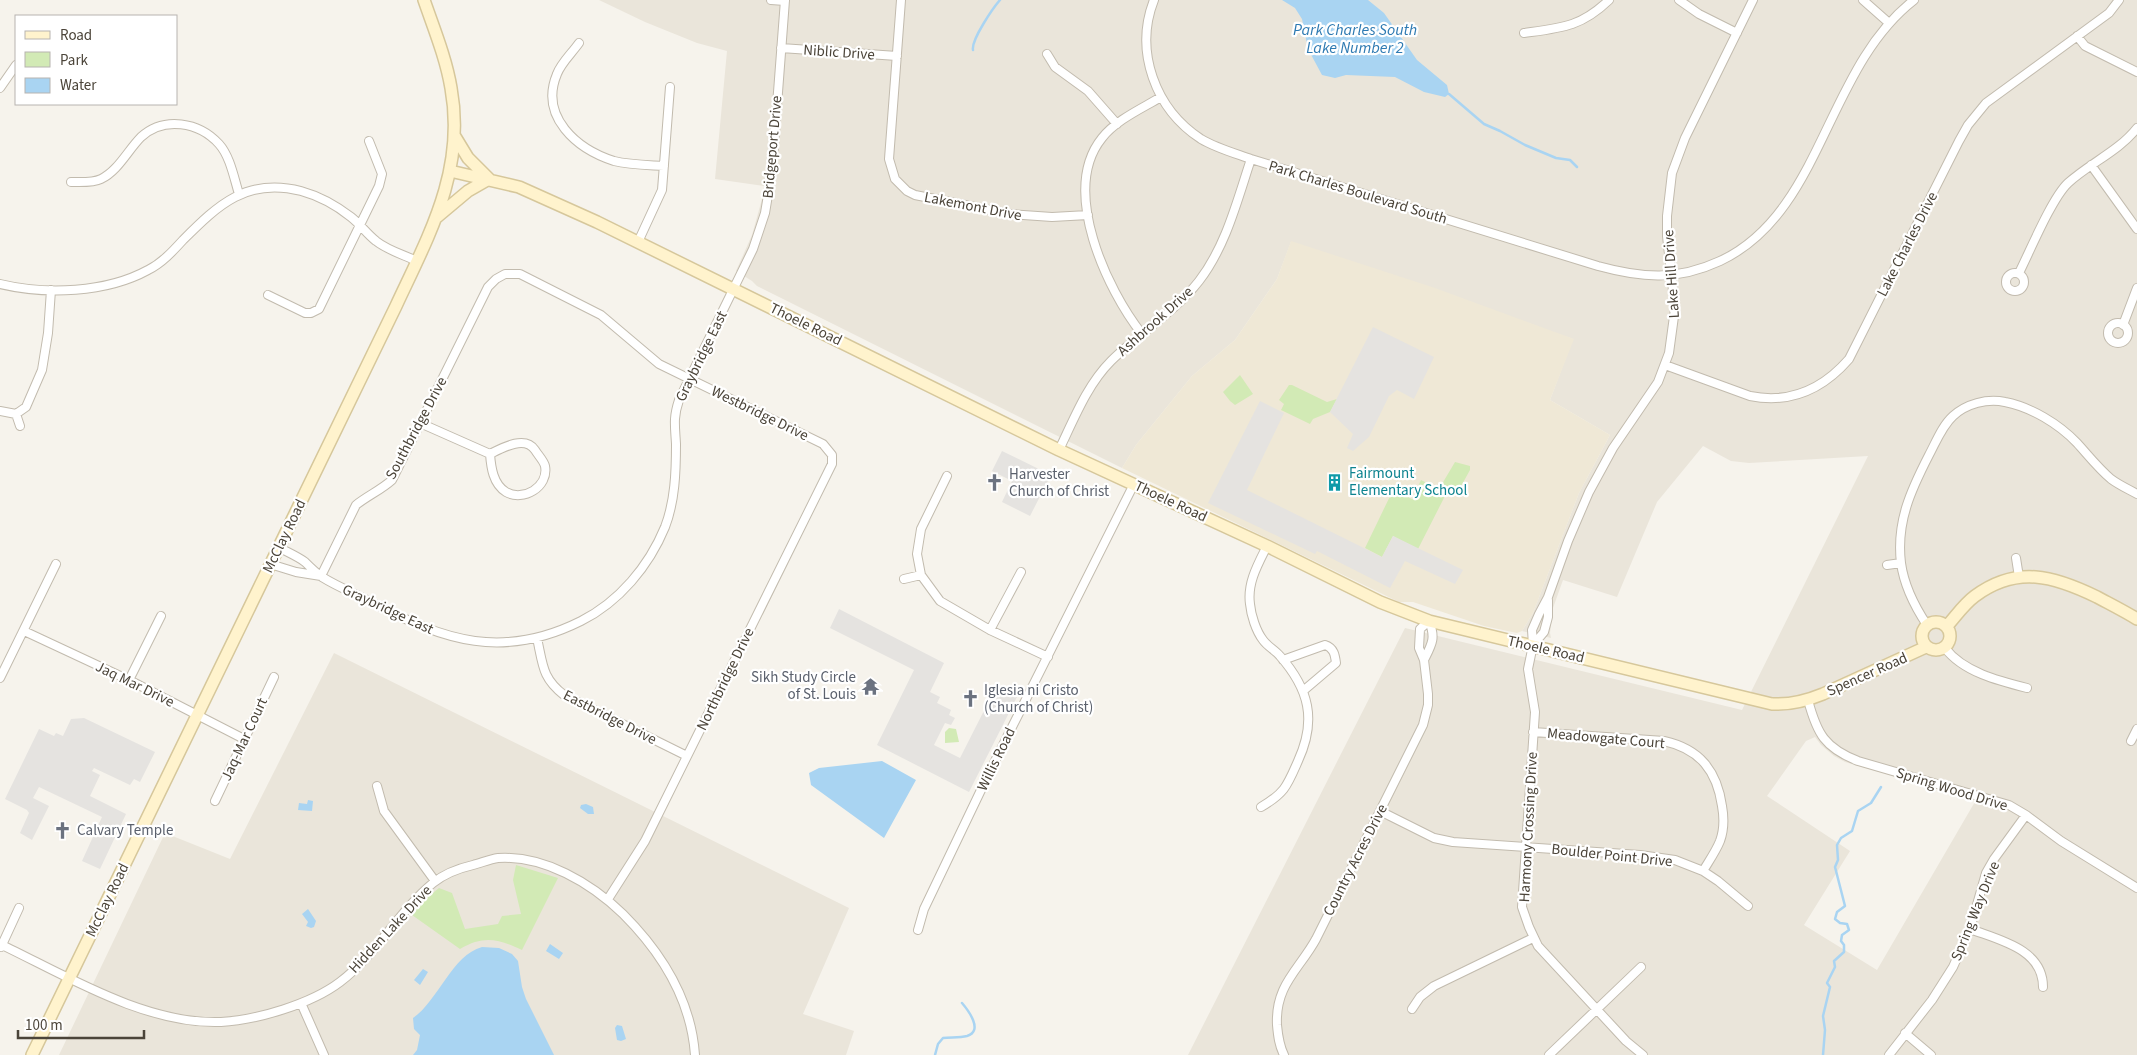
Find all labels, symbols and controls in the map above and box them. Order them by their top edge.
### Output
legend [15,15,178,105]
water label: Park Charles South Lake Number 2 [1293,19,1417,59]
text: Road [60,25,92,46]
street label: Niblic Drive [803,40,875,65]
text: Park [60,50,89,71]
text: Water [60,75,97,96]
street label: Bridgeport Drive [758,95,787,199]
street label: Park Charles Boulevard South [1266,155,1450,230]
street label: Lakemont Drive [922,187,1023,226]
street label: Lake Charles Drive [1872,188,1943,300]
street label: Lake Hill Drive [1658,229,1685,319]
street label: Ashbrook Drive [1113,282,1198,361]
street label: Thoele Road [766,298,846,351]
street label: Graybridge East [670,307,732,405]
street label: Southbridge Drive [381,373,452,483]
street label: Westbridge Drive [707,381,812,446]
place label: Fairmount Elementary School [1349,463,1467,501]
place label: Harvester Church of Christ [1009,464,1109,502]
building icon: Fairmount Elementary School [1325,472,1345,492]
church icon: Harvester Church of Christ [985,473,1005,493]
street label: Thoele Road [1131,475,1211,528]
street label: McClay Road [257,496,311,577]
street label: Graybridge East [339,579,437,640]
street label: Northbridge Drive [691,624,759,734]
street label: Thoele Road [1505,630,1586,669]
street label: Spencer Road [1823,647,1911,702]
street label: Jaq Mar Drive [92,656,178,713]
place label: Sikh Study Circle of St. Louis [751,667,856,705]
temple icon: Sikh Study Circle of St. Louis [860,676,880,696]
place label: Iglesia ni Cristo (Church of Christ) [984,680,1093,718]
street label: Eastbridge Drive [559,685,660,750]
church icon: Iglesia ni Cristo (Church of Christ) [960,689,980,709]
street label: Jaq-Mar Court [216,694,273,784]
street label: Meadowgate Court [1546,723,1666,754]
street label: Willis Road [972,724,1021,795]
street label: Harmony Crossing Drive [1514,751,1543,903]
street label: Spring Wood Drive [1893,762,2010,816]
street label: Country Acres Drive [1318,801,1393,920]
church icon: Calvary Temple [53,820,73,840]
place label: Calvary Temple [77,820,173,841]
street label: Boulder Point Drive [1550,839,1674,872]
street label: Spring Way Drive [1946,858,2005,964]
street label: McClay Road [80,860,134,941]
street label: Hidden Lake Drive [344,881,437,978]
scale bar [18,1008,144,1040]
text: 100 m [25,1015,63,1036]

